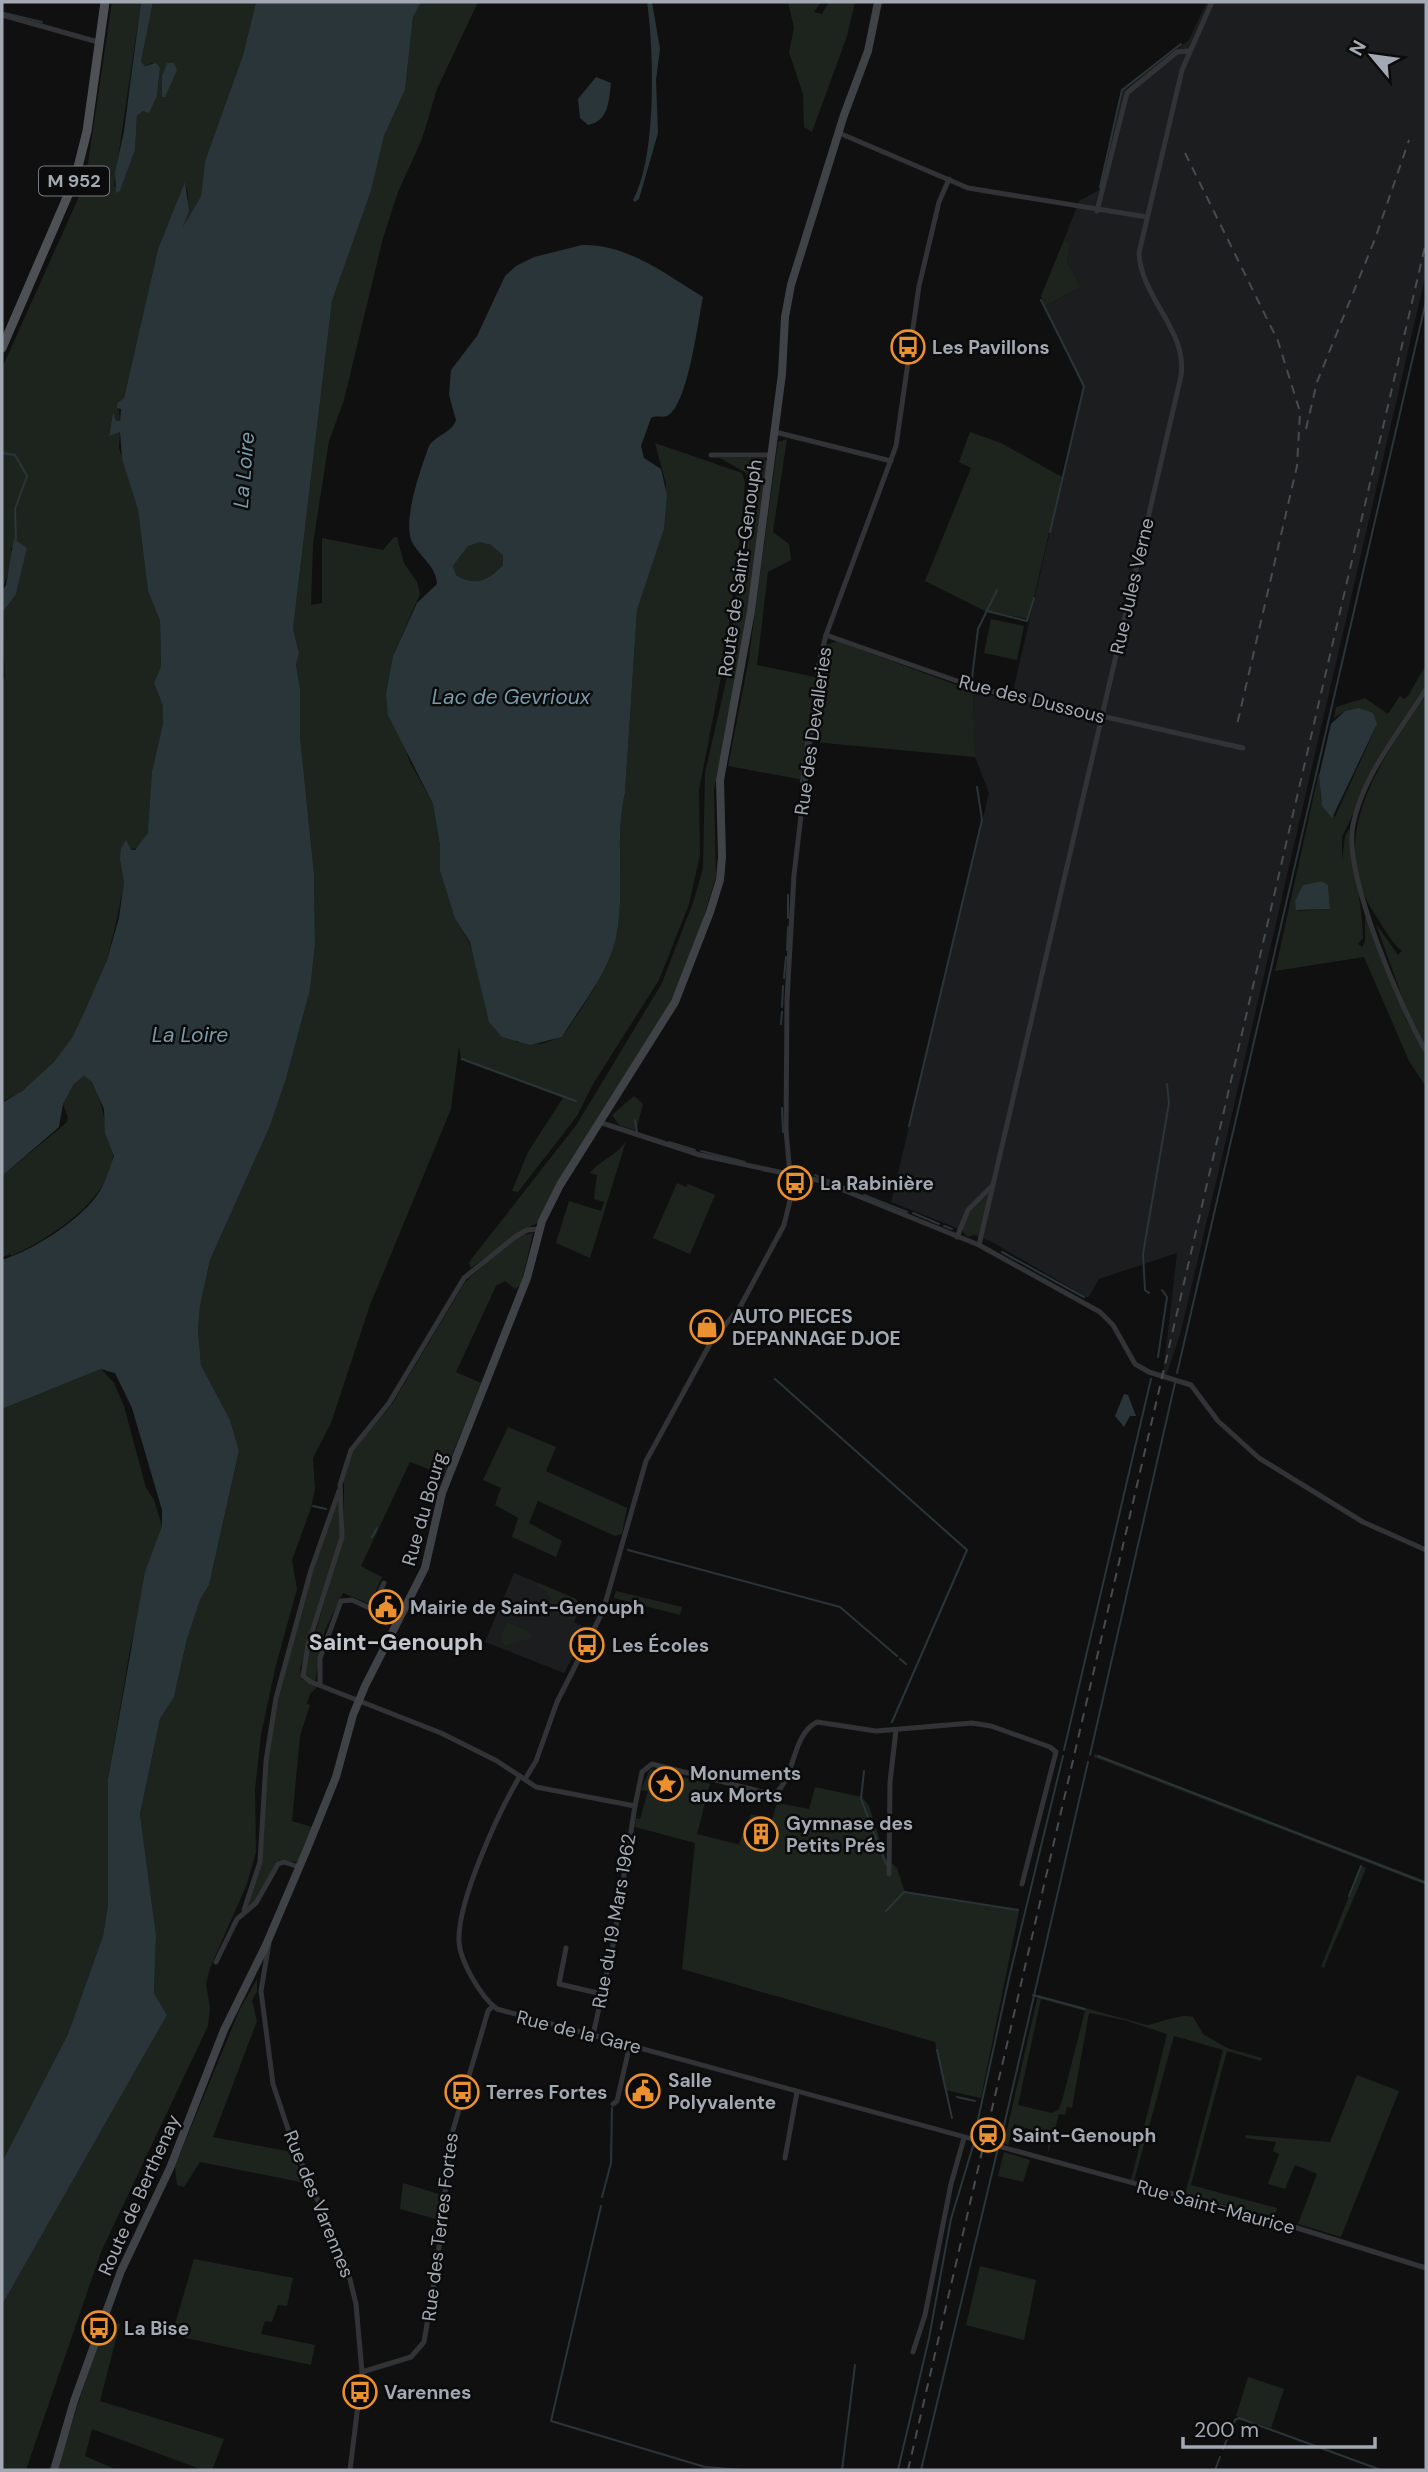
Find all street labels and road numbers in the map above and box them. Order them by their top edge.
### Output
road number: M 952 [39,166,109,196]
street label: Route de Saint-Genouph [712,458,768,678]
street label: Rue Jules Verne [1104,515,1160,657]
street label: Rue des Devalleries [789,645,837,817]
street label: Rue des Dussous [956,669,1108,729]
street label: Rue du Bourg [396,1449,452,1569]
street label: Rue du 19 Mars 1962 [586,1832,642,2010]
street label: Rue de la Gare [514,2004,644,2060]
street label: Route de Berthenay [92,2110,186,2279]
street label: Rue des Varennes [278,2127,360,2281]
street label: Rue des Terres Fortes [416,2131,464,2323]
street label: Rue Saint-Maurice [1134,2174,1298,2240]

